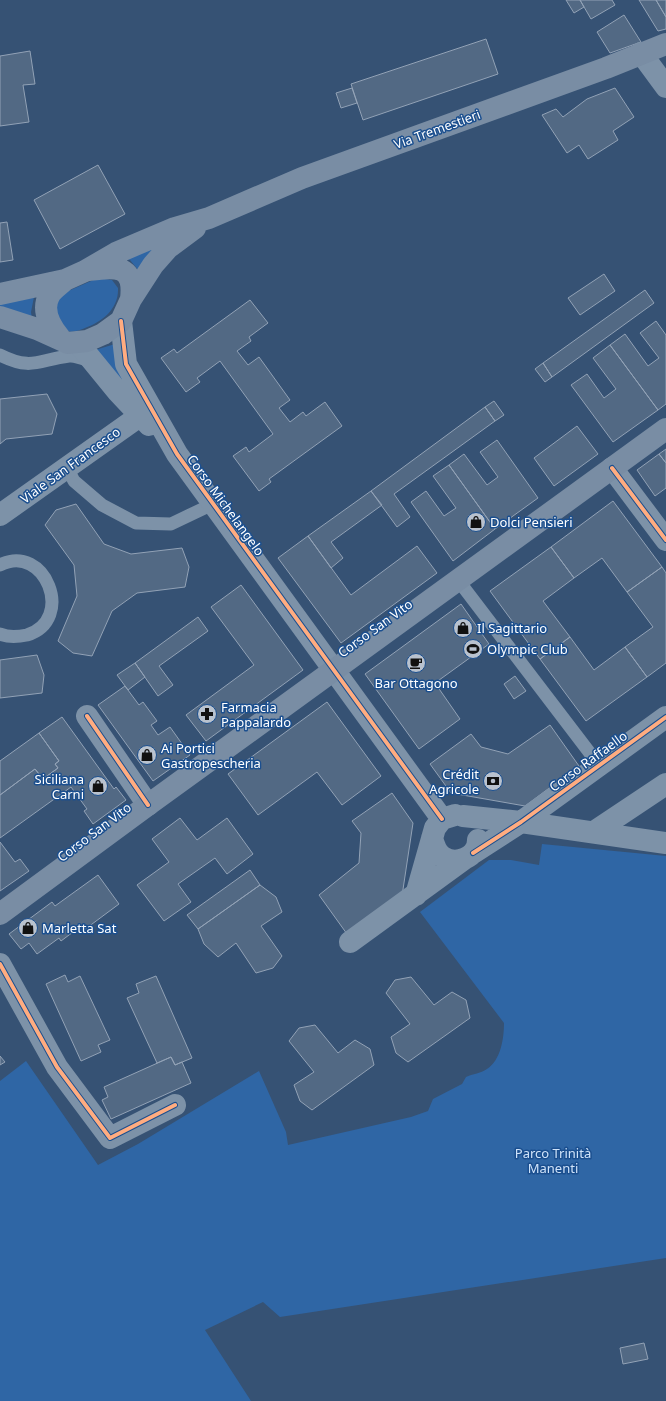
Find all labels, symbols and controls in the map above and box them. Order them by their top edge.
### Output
street label: Via Tremestieri [391,105,483,153]
street label: Viale San Francesco [16,423,124,507]
street label: Corso Michelangelo [183,451,269,559]
shop icon: Dolci Pensieri [465,511,487,533]
place label: Dolci Pensieri [490,513,573,531]
street label: Corso San Vito [334,595,416,661]
shop icon: Il Sagittario [452,617,474,639]
place label: Il Sagittario [477,619,547,637]
sports icon: Olympic Club [462,638,484,660]
place label: Olympic Club [487,640,568,658]
cafe icon: Bar Ottagono [405,652,427,674]
place label: Bar Ottagono [374,674,458,692]
place label: Farmacia Pappalardo [221,698,291,731]
pharmacy icon: Farmacia Pappalardo [196,703,218,725]
street label: Corso Raffaello [545,726,631,795]
place label: Ai Portici Gastropescheria [161,739,261,772]
shop icon: Ai Portici Gastropescheria [136,744,158,766]
place label: Crédit Agricole [429,765,479,798]
place label: Siciliana Carni [35,770,84,803]
bank icon: Crédit Agricole [482,770,504,792]
shop icon: Siciliana Carni [87,775,109,797]
street label: Corso San Vito [53,798,135,866]
shop icon: Marletta Sat [17,917,39,939]
place label: Marletta Sat [42,919,117,937]
park label: Parco Trinità Manenti [515,1144,591,1177]

